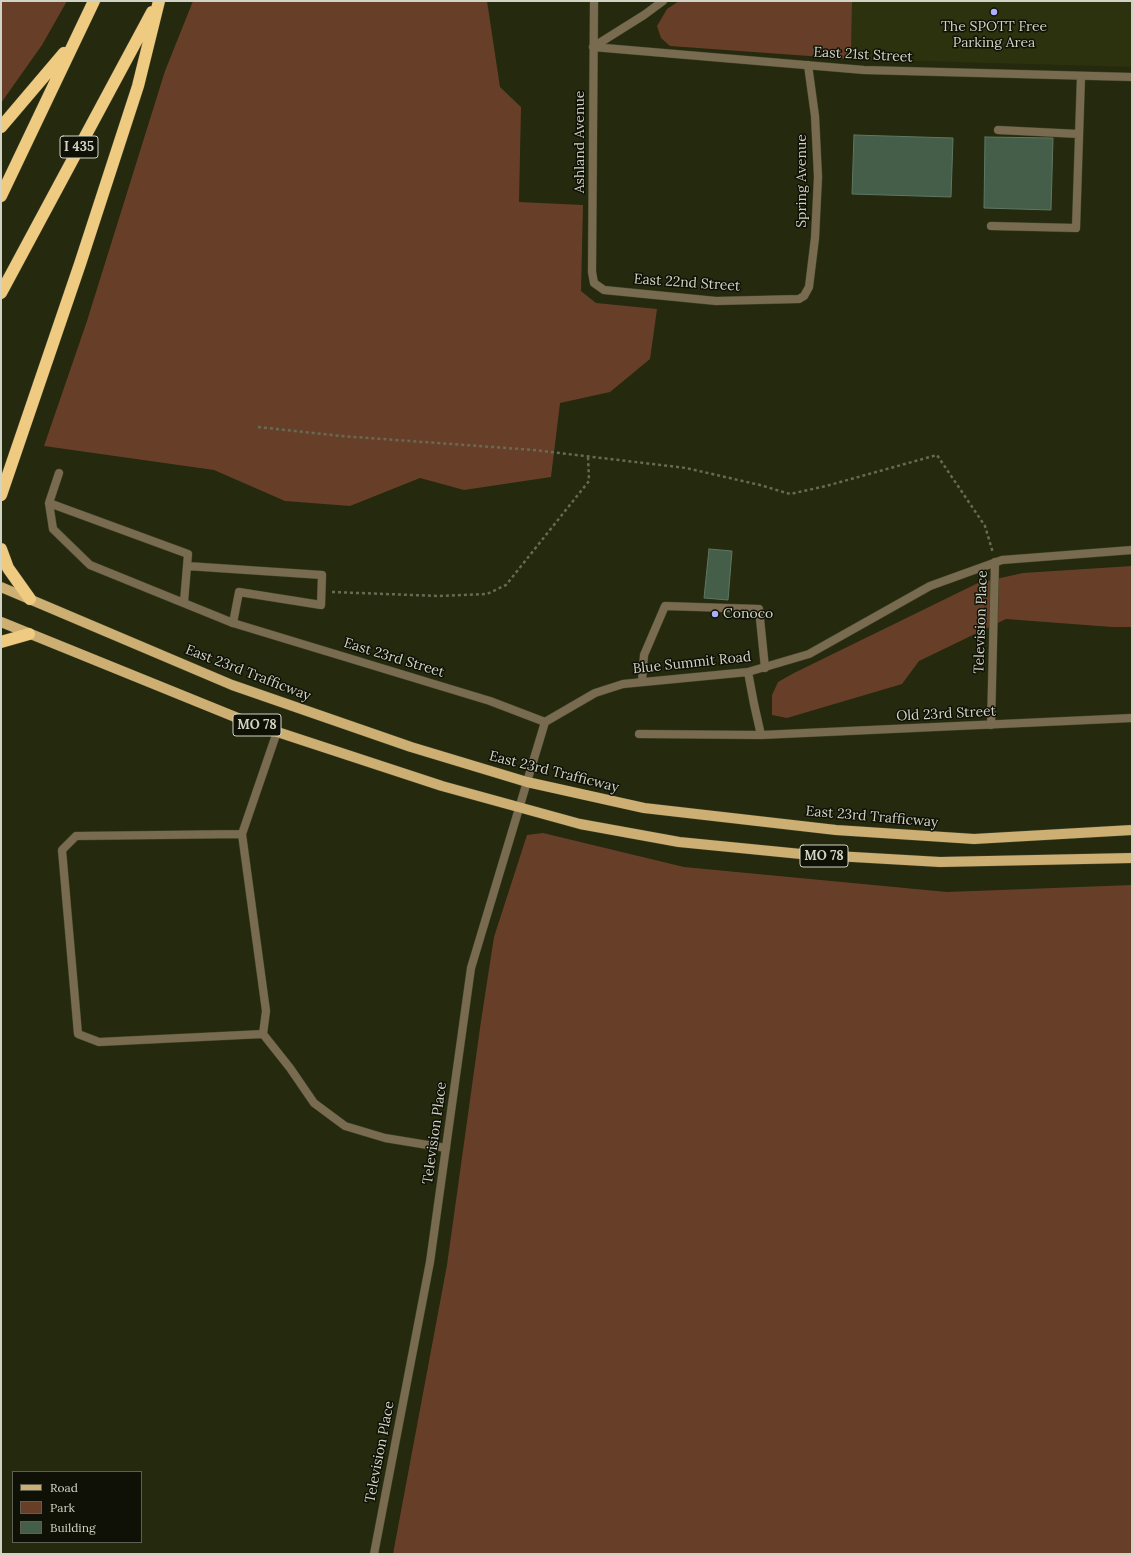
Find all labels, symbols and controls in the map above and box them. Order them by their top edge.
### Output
marker: The SPOTT Free Parking Area [989,7,999,17]
place label: The SPOTT Free Parking Area [941,19,1047,52]
street label: East 21st Street [813,44,913,66]
street label: Ashland Avenue [572,91,588,193]
street label: Spring Avenue [794,134,810,228]
road number: I 435 [60,136,98,158]
street label: East 22nd Street [633,271,741,295]
street label: Television Place [971,570,991,674]
place label: Conoco [723,606,773,622]
marker: Conoco [710,609,720,619]
street label: East 23rd Street [342,635,446,681]
street label: East 23rd Trafficway [183,641,313,705]
street label: Blue Summit Road [632,648,752,678]
street label: Old 23rd Street [896,703,996,725]
road number: MO 78 [233,714,281,736]
street label: East 23rd Trafficway [487,748,621,796]
street label: East 23rd Trafficway [805,803,939,831]
road number: MO 78 [800,845,848,867]
street label: Television Place [419,1081,451,1185]
street label: Television Place [362,1400,398,1504]
legend [12,1471,142,1543]
text: Road [50,1480,78,1495]
text: Park [50,1500,75,1515]
text: Building [50,1520,96,1535]

